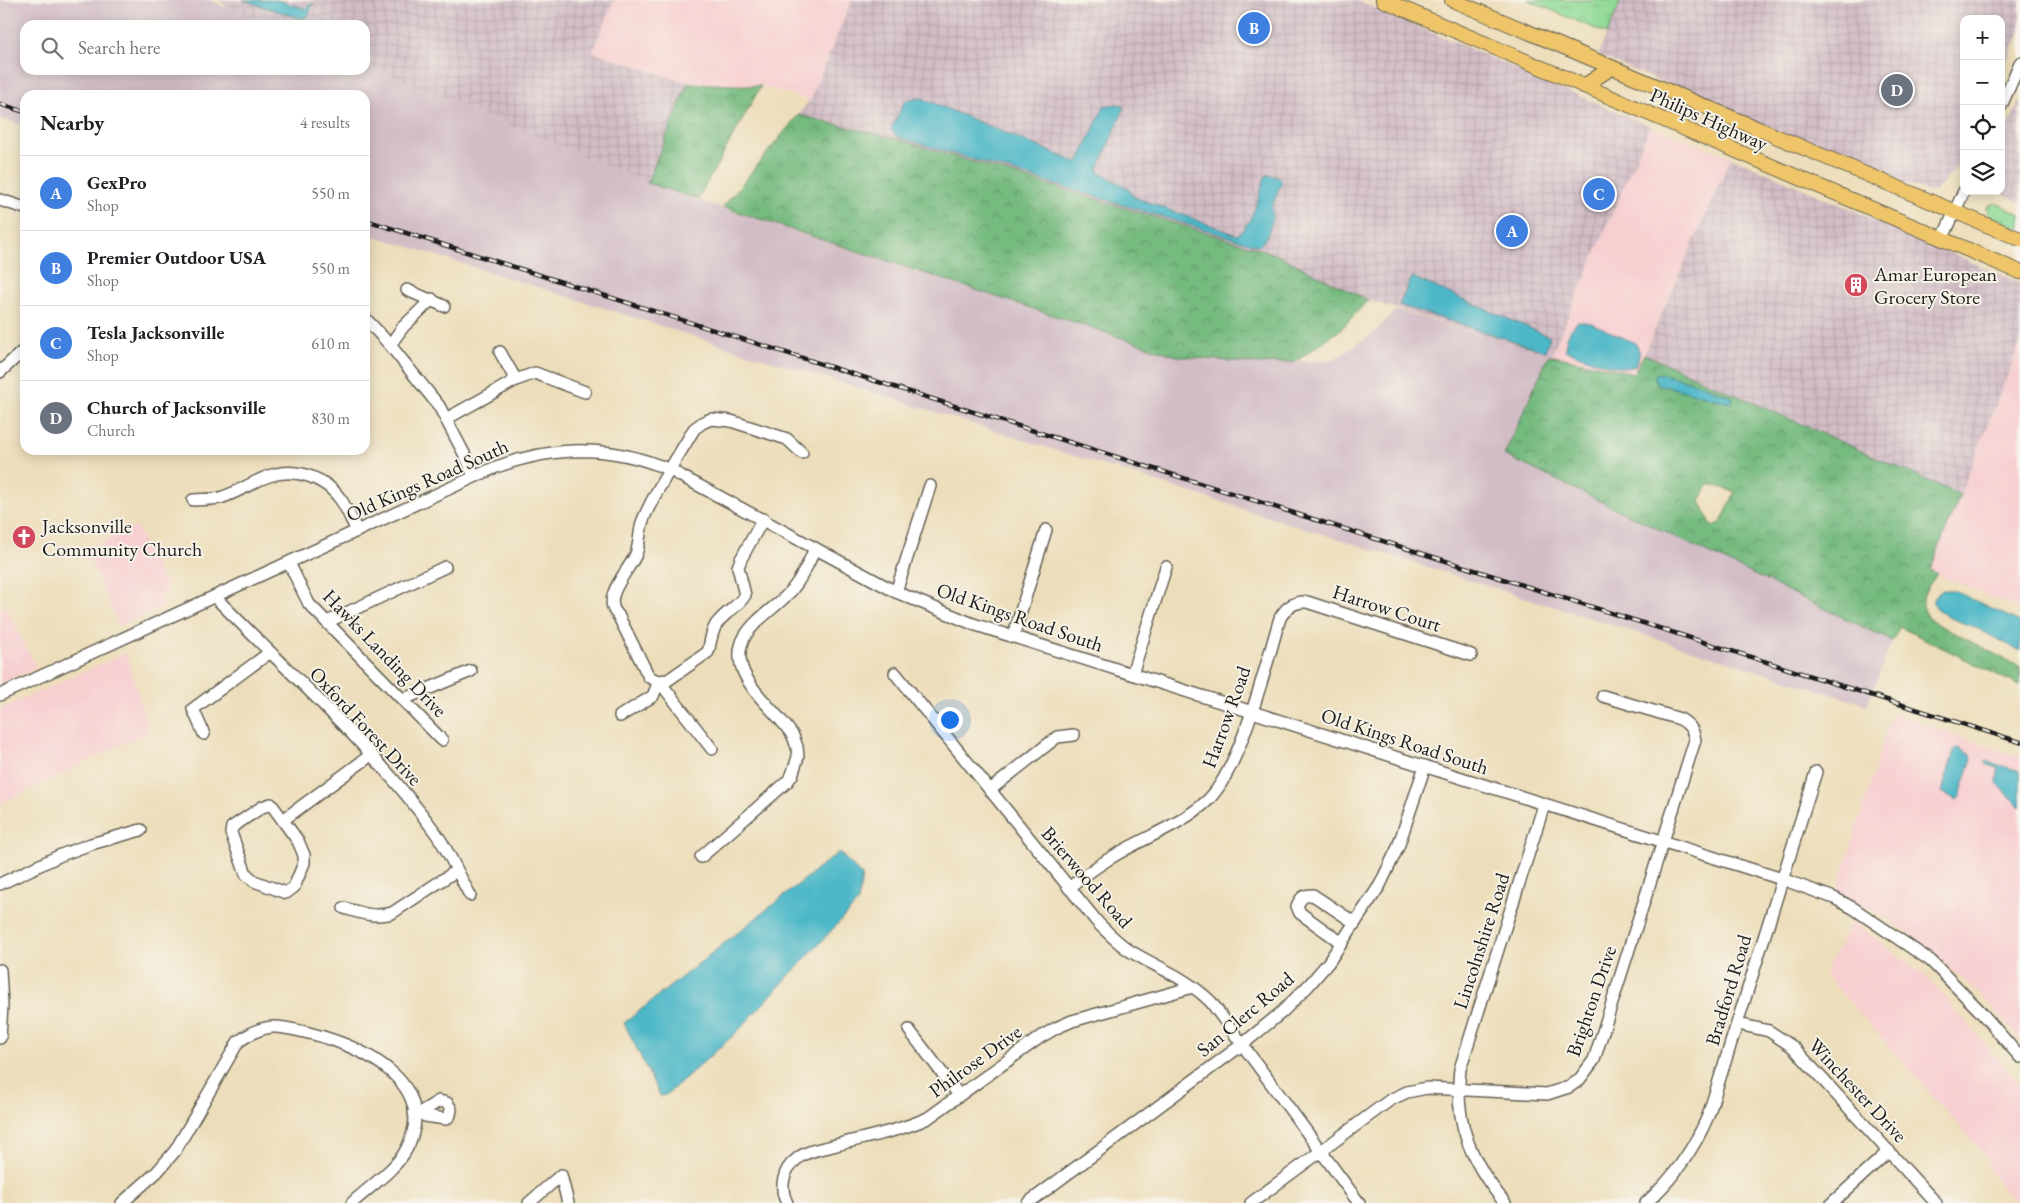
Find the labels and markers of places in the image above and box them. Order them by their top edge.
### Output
pin: B [1238,9,1270,47]
pin: D [1881,71,1913,109]
pin: C [1583,175,1615,213]
pin: A [1496,212,1528,250]
place label: Amar European Grocery Store [1873,261,1998,310]
building icon: Amar European Grocery Store [1843,272,1869,298]
place label: Jacksonville Community Church [40,513,202,562]
church icon: Jacksonville Community Church [11,524,37,550]

